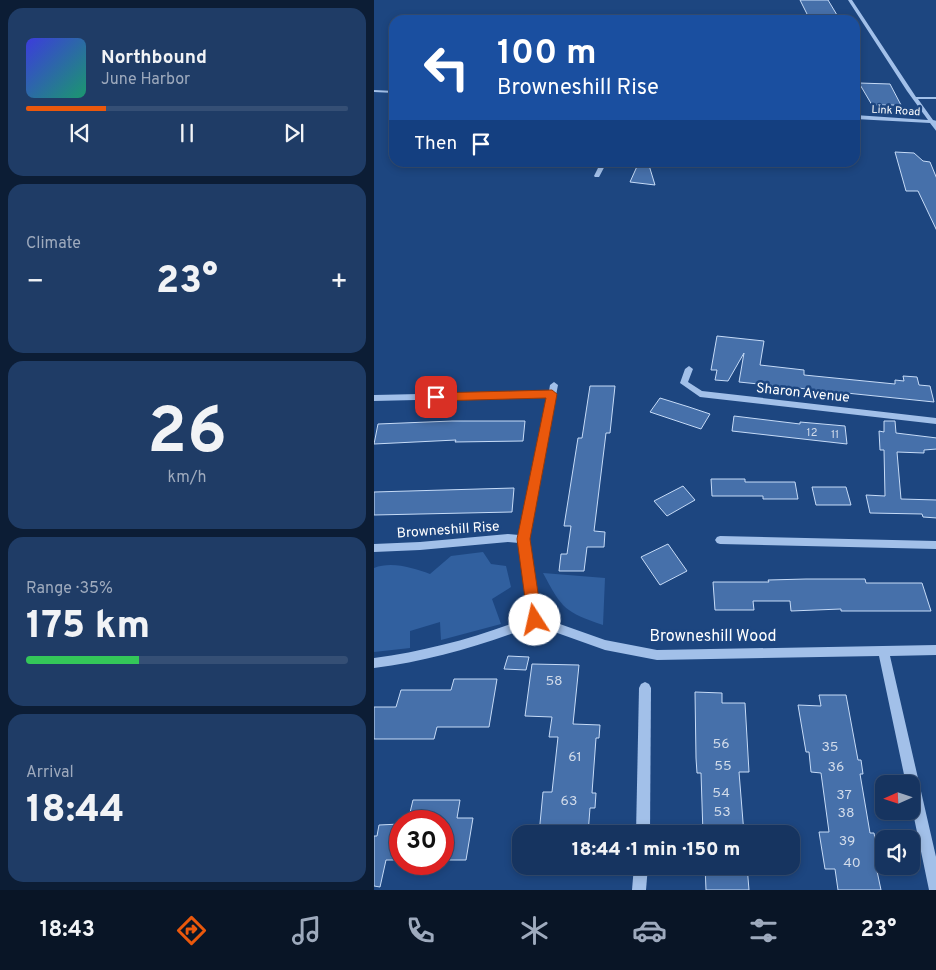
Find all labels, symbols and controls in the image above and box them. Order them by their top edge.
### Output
text: 100 m [497,32,597,76]
icon: left [414,35,479,100]
text: Northbound [101,46,207,70]
text: June Harbor [101,70,190,90]
text: Browneshill Rise [497,75,659,102]
street label: Link Road [871,103,921,119]
icon: previous [66,119,94,147]
icon: pause [173,119,201,147]
icon: next [280,119,308,147]
icon: arrive [467,130,495,158]
text: Then [414,132,457,156]
text: Climate [26,234,81,254]
text: 23° [156,258,218,307]
text: − [26,265,44,301]
text: + [330,265,348,301]
pin [415,376,457,418]
street label: Sharon Avenue [755,380,851,407]
icon: arrive [422,383,450,411]
text: 26 [147,394,227,476]
house number: 12 [807,426,817,440]
house number: 11 [831,428,839,442]
text: km/h [168,468,206,488]
street label: Browneshill Rise [396,518,500,543]
text: Range · 35% [26,579,113,599]
position arrow [508,593,560,645]
text: 175 km [26,603,150,652]
street label: Browneshill Wood [649,627,777,647]
house number: 58 [545,673,563,690]
house number: 56 [712,736,730,753]
house number: 35 [821,739,839,756]
house number: 61 [568,749,582,766]
house number: 55 [714,758,732,775]
house number: 36 [828,759,844,776]
text: Arrival [26,763,74,783]
north arrow [875,775,920,820]
map controls [875,775,920,875]
house number: 54 [712,785,730,802]
text: 18:44 [26,787,125,836]
house number: 37 [836,787,852,804]
house number: 63 [561,793,577,810]
house number: 53 [713,804,731,821]
house number: 38 [838,805,854,822]
speed limit sign: 30 [389,810,454,875]
button: sound [875,830,920,875]
house number: 39 [839,833,855,850]
text: 18:44 · 1 min · 150 m [572,838,740,862]
house number: 40 [843,855,861,872]
icon: directions [174,913,209,948]
icon: music [289,913,324,948]
icon: phone [403,913,438,948]
icon: climate [517,913,552,948]
icon: car [632,913,667,948]
icon: filters [746,913,781,948]
text: 18:43 [40,917,95,944]
text: 23° [861,917,896,944]

